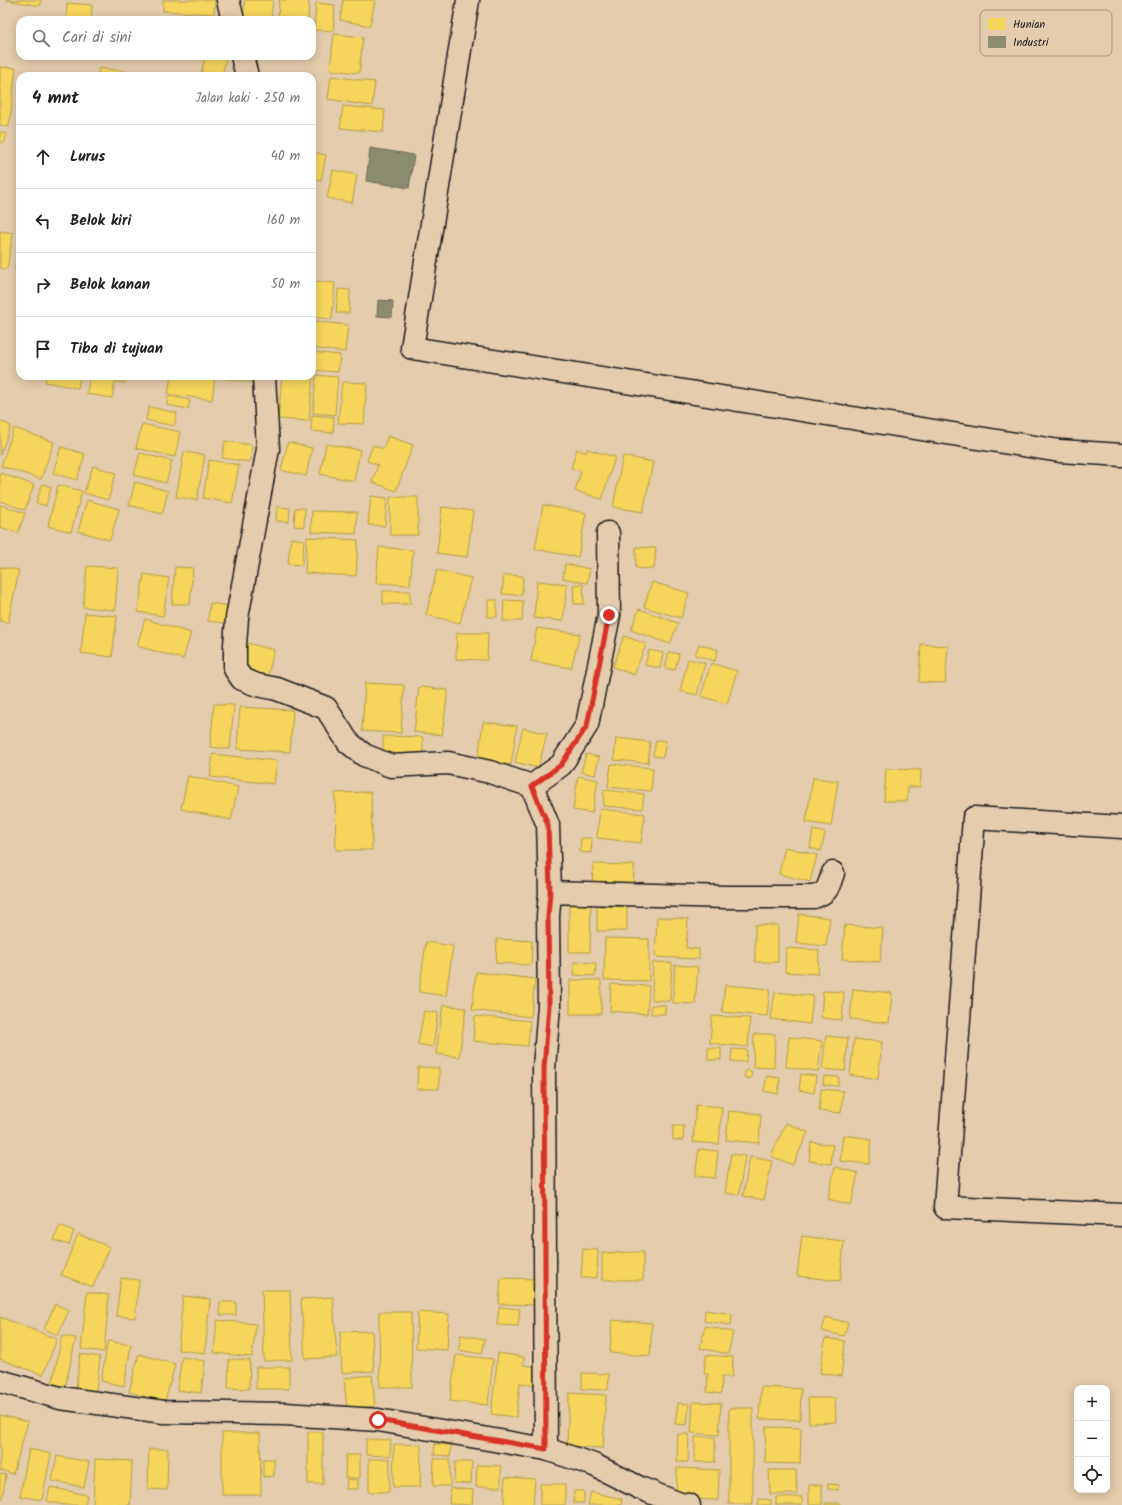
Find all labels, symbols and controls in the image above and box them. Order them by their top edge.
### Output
legend [980,10,1112,56]
search box [16,16,316,60]
text: Hunian [1013,16,1045,34]
text: Cari di sini [62,26,131,50]
icon: search [30,27,52,49]
text: Industri [1013,34,1049,52]
text: 4 mnt [32,85,79,112]
text: Jalan kaki · 250 m [195,88,300,109]
text: Lurus [70,145,105,169]
icon: ahead [32,146,54,168]
text: 40 m [271,146,300,167]
text: Belok kiri [70,209,131,233]
icon: left [32,210,54,232]
text: 160 m [267,210,300,231]
text: Belok kanan [70,273,150,297]
icon: right [32,274,54,296]
text: 50 m [271,274,300,295]
text: Tiba di tujuan [70,337,163,361]
icon: arrive [32,338,54,360]
route end [600,606,618,624]
map controls [1074,1385,1110,1493]
button: + [1074,1385,1110,1421]
route start [369,1411,387,1429]
button: − [1074,1421,1110,1457]
button: locate [1074,1457,1110,1493]

